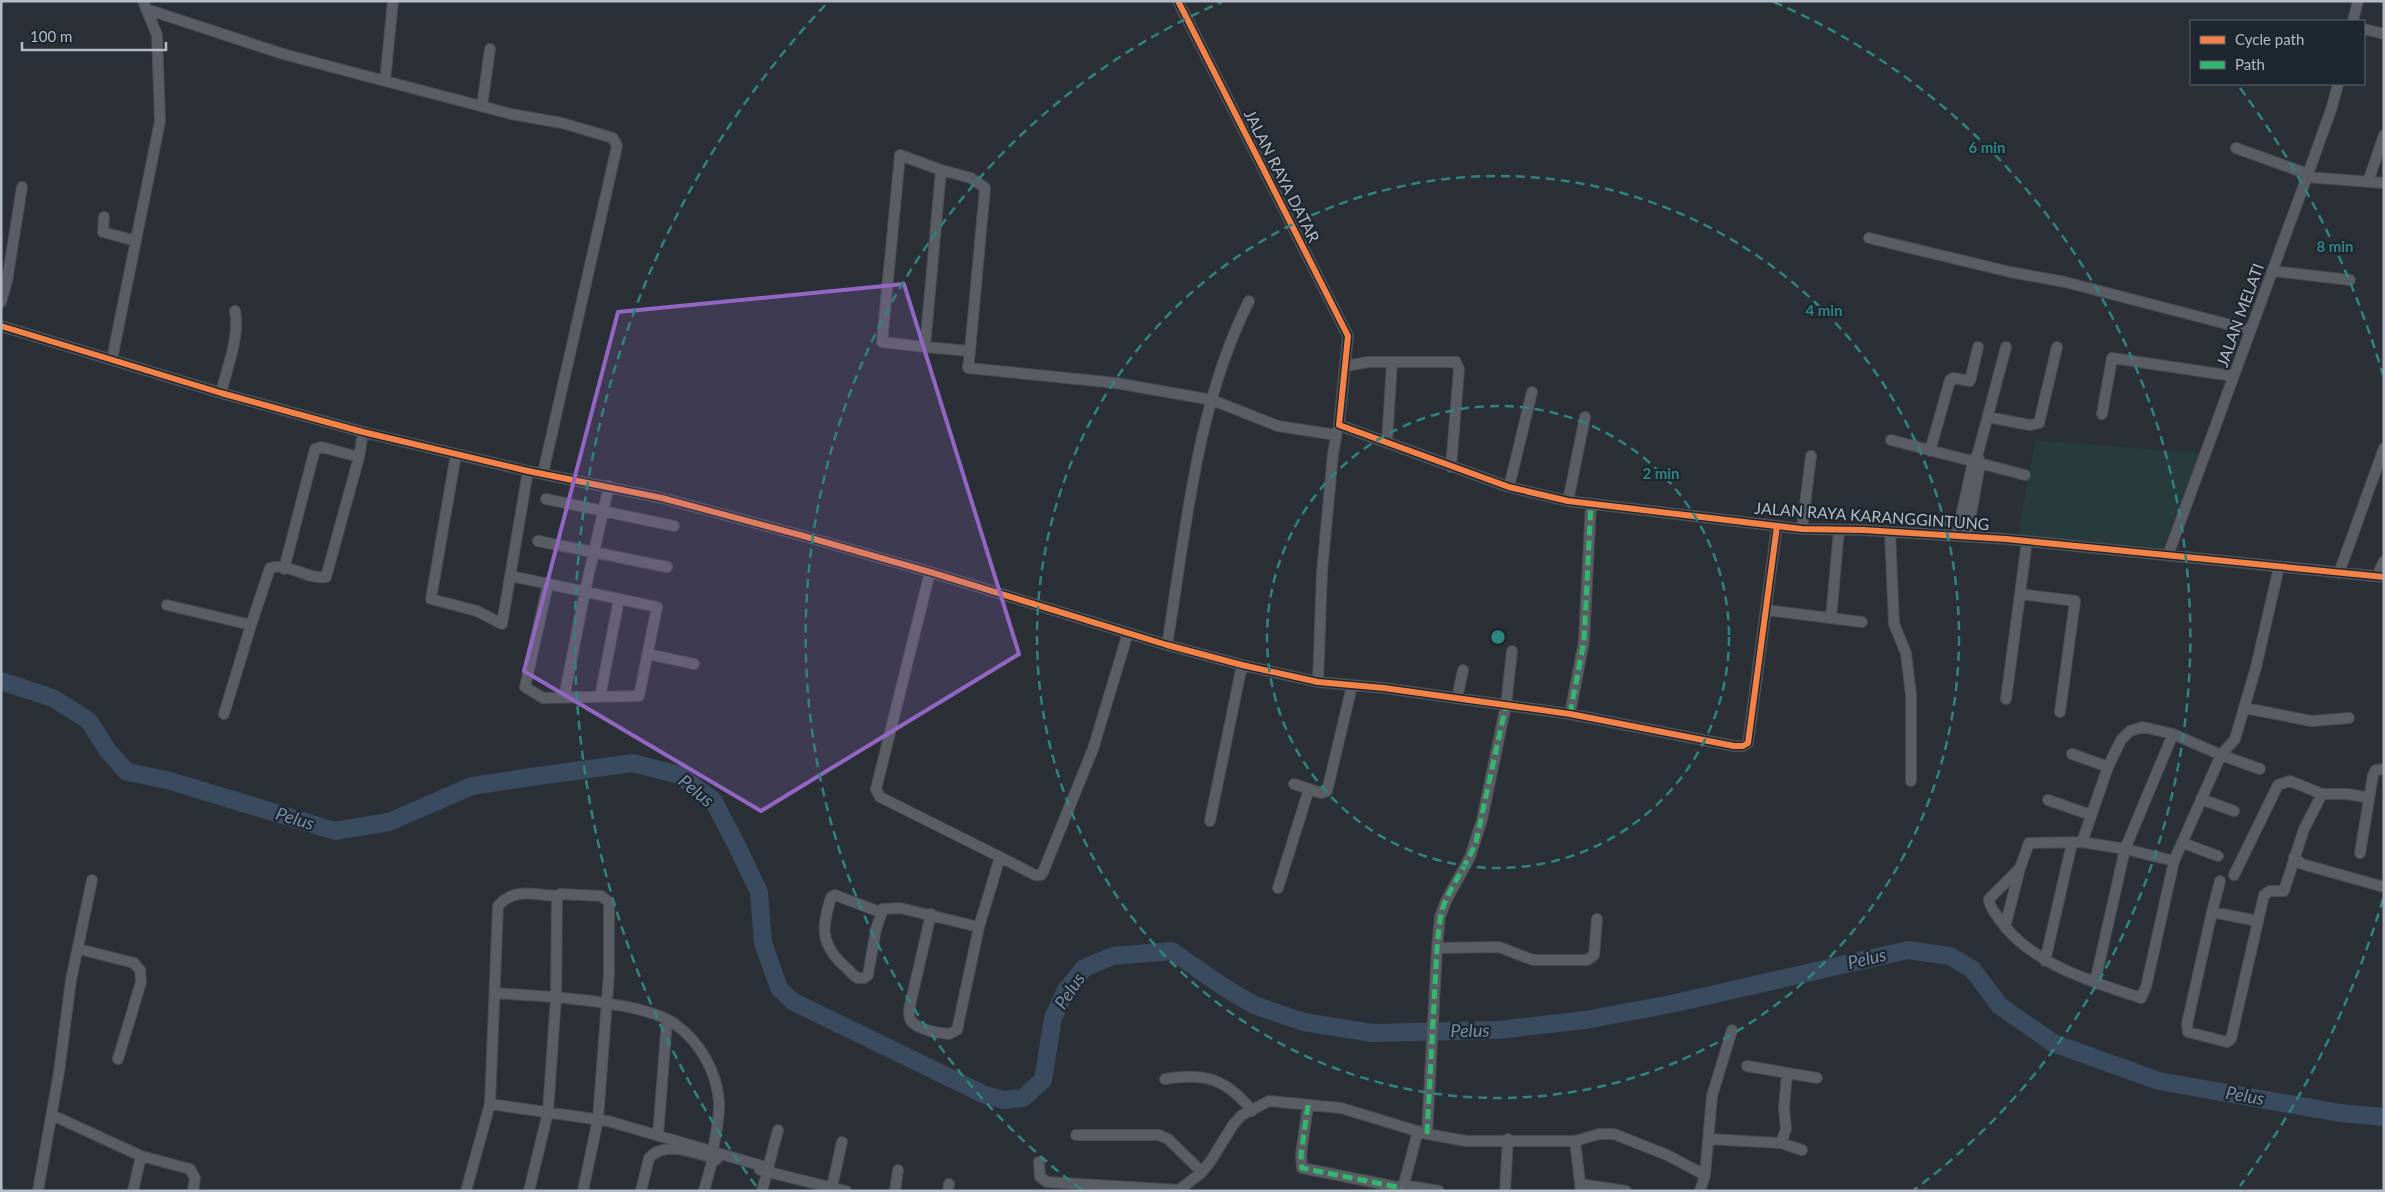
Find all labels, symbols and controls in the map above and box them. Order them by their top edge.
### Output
scale bar [22,20,166,52]
legend [2190,20,2365,85]
text: 100 m [30,27,72,45]
text: Cycle path [2235,30,2304,48]
text: Path [2235,55,2265,73]
street label: JALAN RAYA DATAR [1241,106,1324,245]
text: 6 min [1968,138,2006,156]
text: 8 min [2316,237,2354,255]
street label: JALAN MELATI [2212,260,2267,369]
text: 4 min [1805,301,1843,319]
text: 2 min [1642,464,1680,482]
street label: JALAN RAYA KARANGGINTUNG [1754,498,1990,533]
centre of rings [1489,628,1507,646]
water label: Pelus [675,769,719,811]
water label: Pelus [273,802,317,834]
water label: Pelus [1845,943,1888,973]
water label: Pelus [1049,968,1089,1013]
water label: Pelus [1450,1019,1490,1041]
water label: Pelus [2224,1081,2266,1109]

